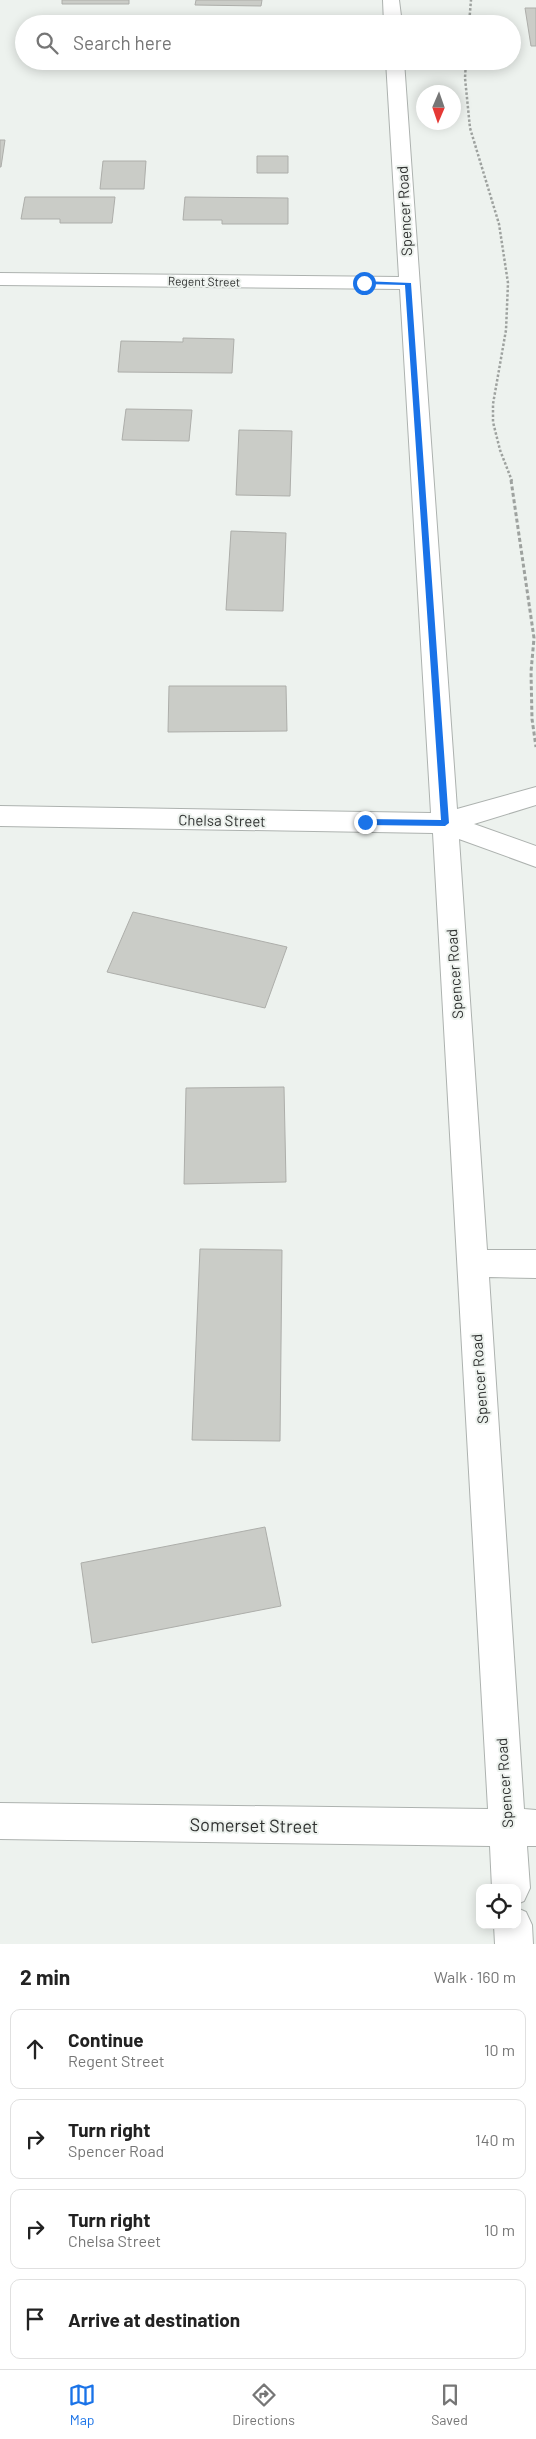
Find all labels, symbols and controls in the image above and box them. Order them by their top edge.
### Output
search box [15,15,521,70]
icon: search [33,29,61,57]
text: Search here [73,31,172,54]
north arrow [416,85,461,130]
street label: Spencer Road [393,165,415,257]
route start [353,272,376,295]
street label: Regent Street [168,273,240,289]
street label: Chelsa Street [178,810,266,830]
route end [354,811,377,834]
street label: Spencer Road [442,928,466,1020]
street label: Spencer Road [467,1333,491,1425]
street label: Spencer Road [492,1737,516,1829]
street label: Somerset Street [190,1813,318,1837]
map controls [476,1884,521,1929]
button: locate [476,1884,521,1929]
text: 2 min [20,1964,70,1989]
text: Walk · 160 m [434,1967,516,1986]
text: Continue [68,2028,144,2051]
icon: ahead [21,2035,49,2063]
text: 10 m [484,2040,515,2059]
text: Regent Street [68,2051,165,2070]
text: Turn right [68,2118,150,2141]
icon: right [21,2125,49,2153]
text: 140 m [475,2130,515,2149]
text: Spencer Road [68,2141,164,2160]
text: Turn right [68,2208,150,2231]
icon: right [21,2215,49,2243]
text: 10 m [484,2220,515,2239]
text: Chelsa Street [68,2231,161,2250]
icon: arrive [21,2305,49,2333]
text: Arrive at destination [68,2308,240,2331]
tab: Map [68,2381,96,2428]
tab: Directions [232,2381,295,2428]
tab: Saved [431,2381,468,2428]

